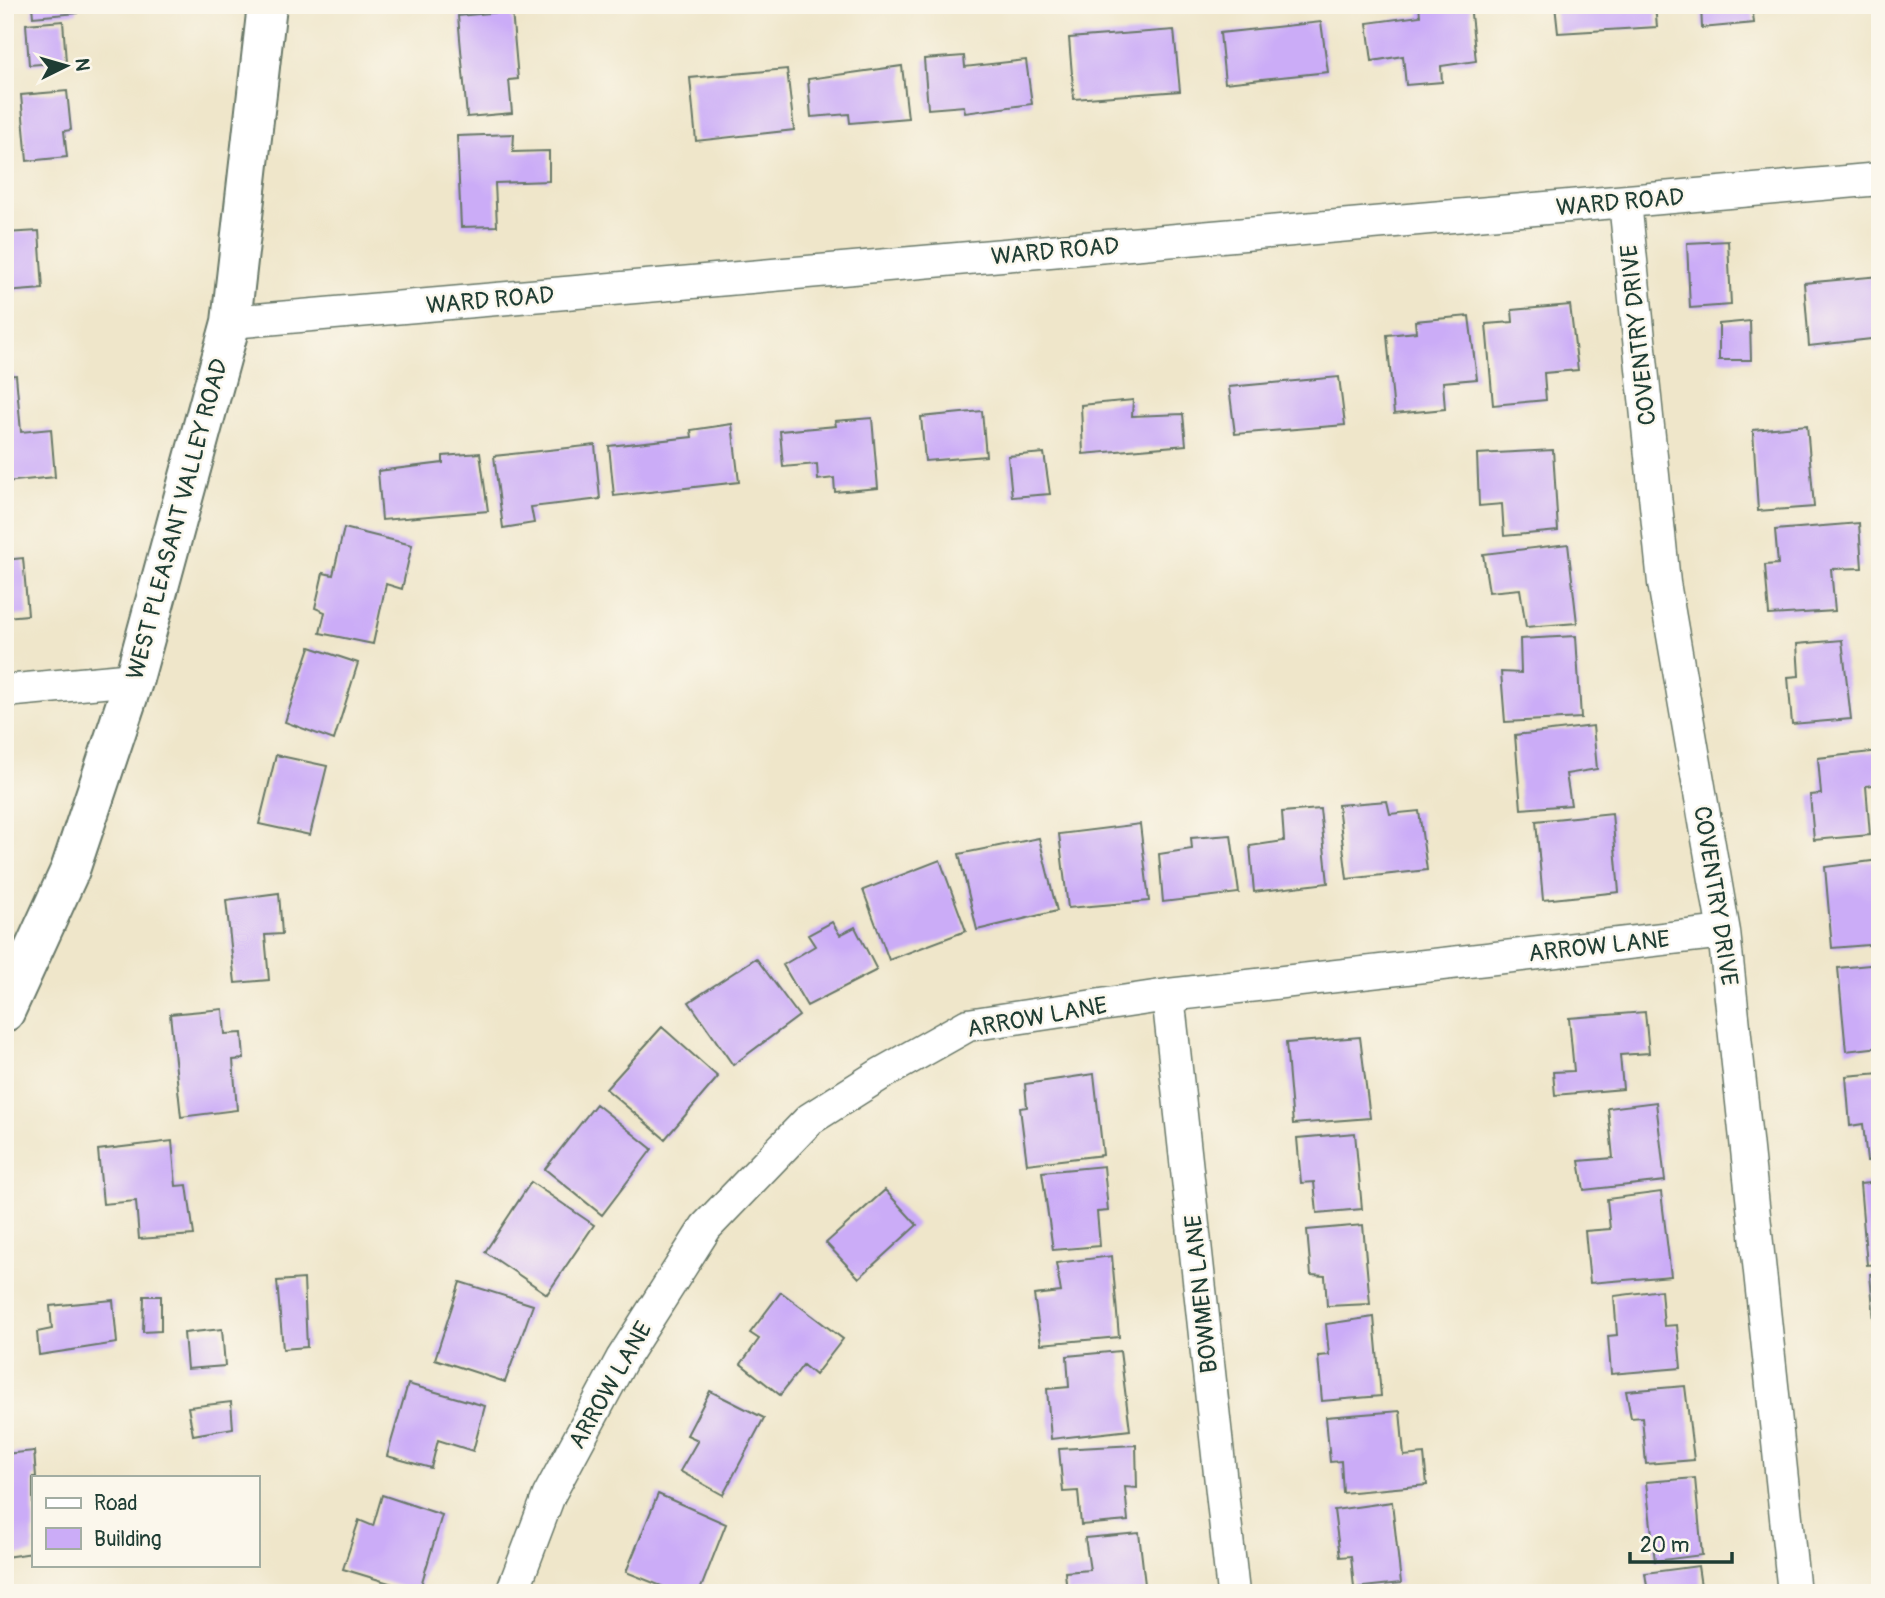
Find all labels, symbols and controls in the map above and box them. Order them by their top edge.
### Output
north arrow [32,32,102,102]
text: N [69,57,94,72]
street label: WARD ROAD [1555,182,1685,223]
street label: WARD ROAD [990,231,1120,272]
street label: COVENTRY DRIVE [1615,243,1662,427]
street label: WARD ROAD [425,280,555,321]
street label: WEST PLEASANT VALLEY ROAD [121,355,234,683]
street label: COVENTRY DRIVE [1687,804,1744,988]
street label: ARROW LANE [1527,925,1671,968]
street label: ARROW LANE [965,991,1110,1044]
street label: BOWMEN LANE [1179,1213,1224,1374]
street label: ARROW LANE [562,1316,659,1454]
legend [32,1476,259,1566]
text: Road [94,1490,138,1517]
scale bar [1630,1521,1731,1565]
text: Building [94,1526,161,1553]
text: 20 m [1640,1532,1689,1559]

